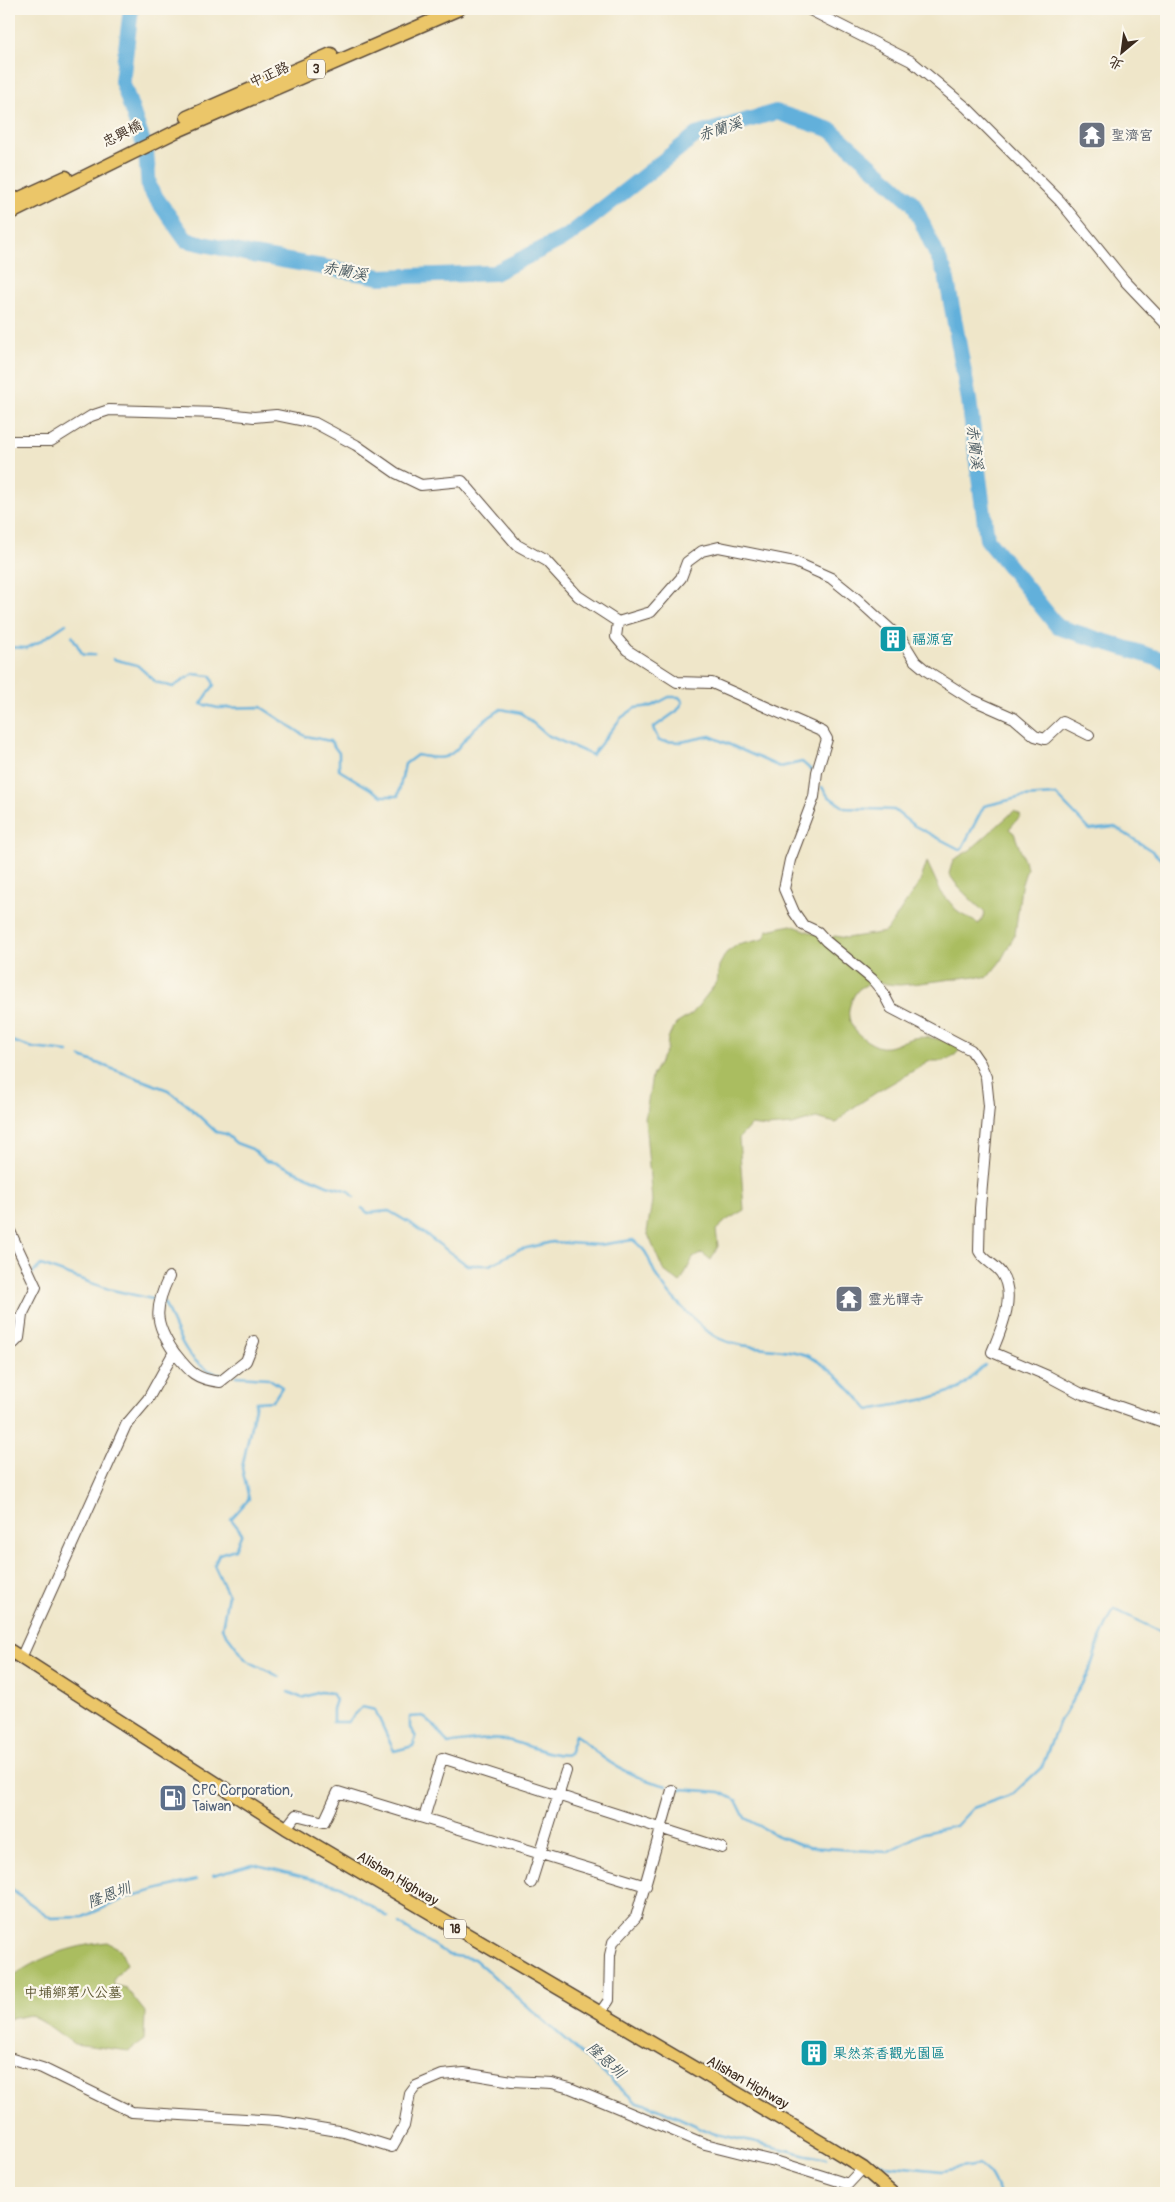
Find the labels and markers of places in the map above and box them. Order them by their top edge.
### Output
temple icon: 聖濟宮 [1077,120,1107,150]
place label: 聖濟宮 [1111,127,1153,144]
building icon: 福源宮 [878,624,908,654]
place label: 福源宮 [912,631,954,648]
temple icon: 靈光禪寺 [834,1284,864,1314]
place label: 靈光禪寺 [868,1291,924,1308]
place label: CPC Corporation, Taiwan [192,1782,293,1815]
fuel station icon: CPC Corporation, Taiwan [158,1783,188,1813]
building icon: 果然茶香觀光園區 [799,2038,829,2068]
place label: 果然茶香觀光園區 [833,2045,945,2062]

